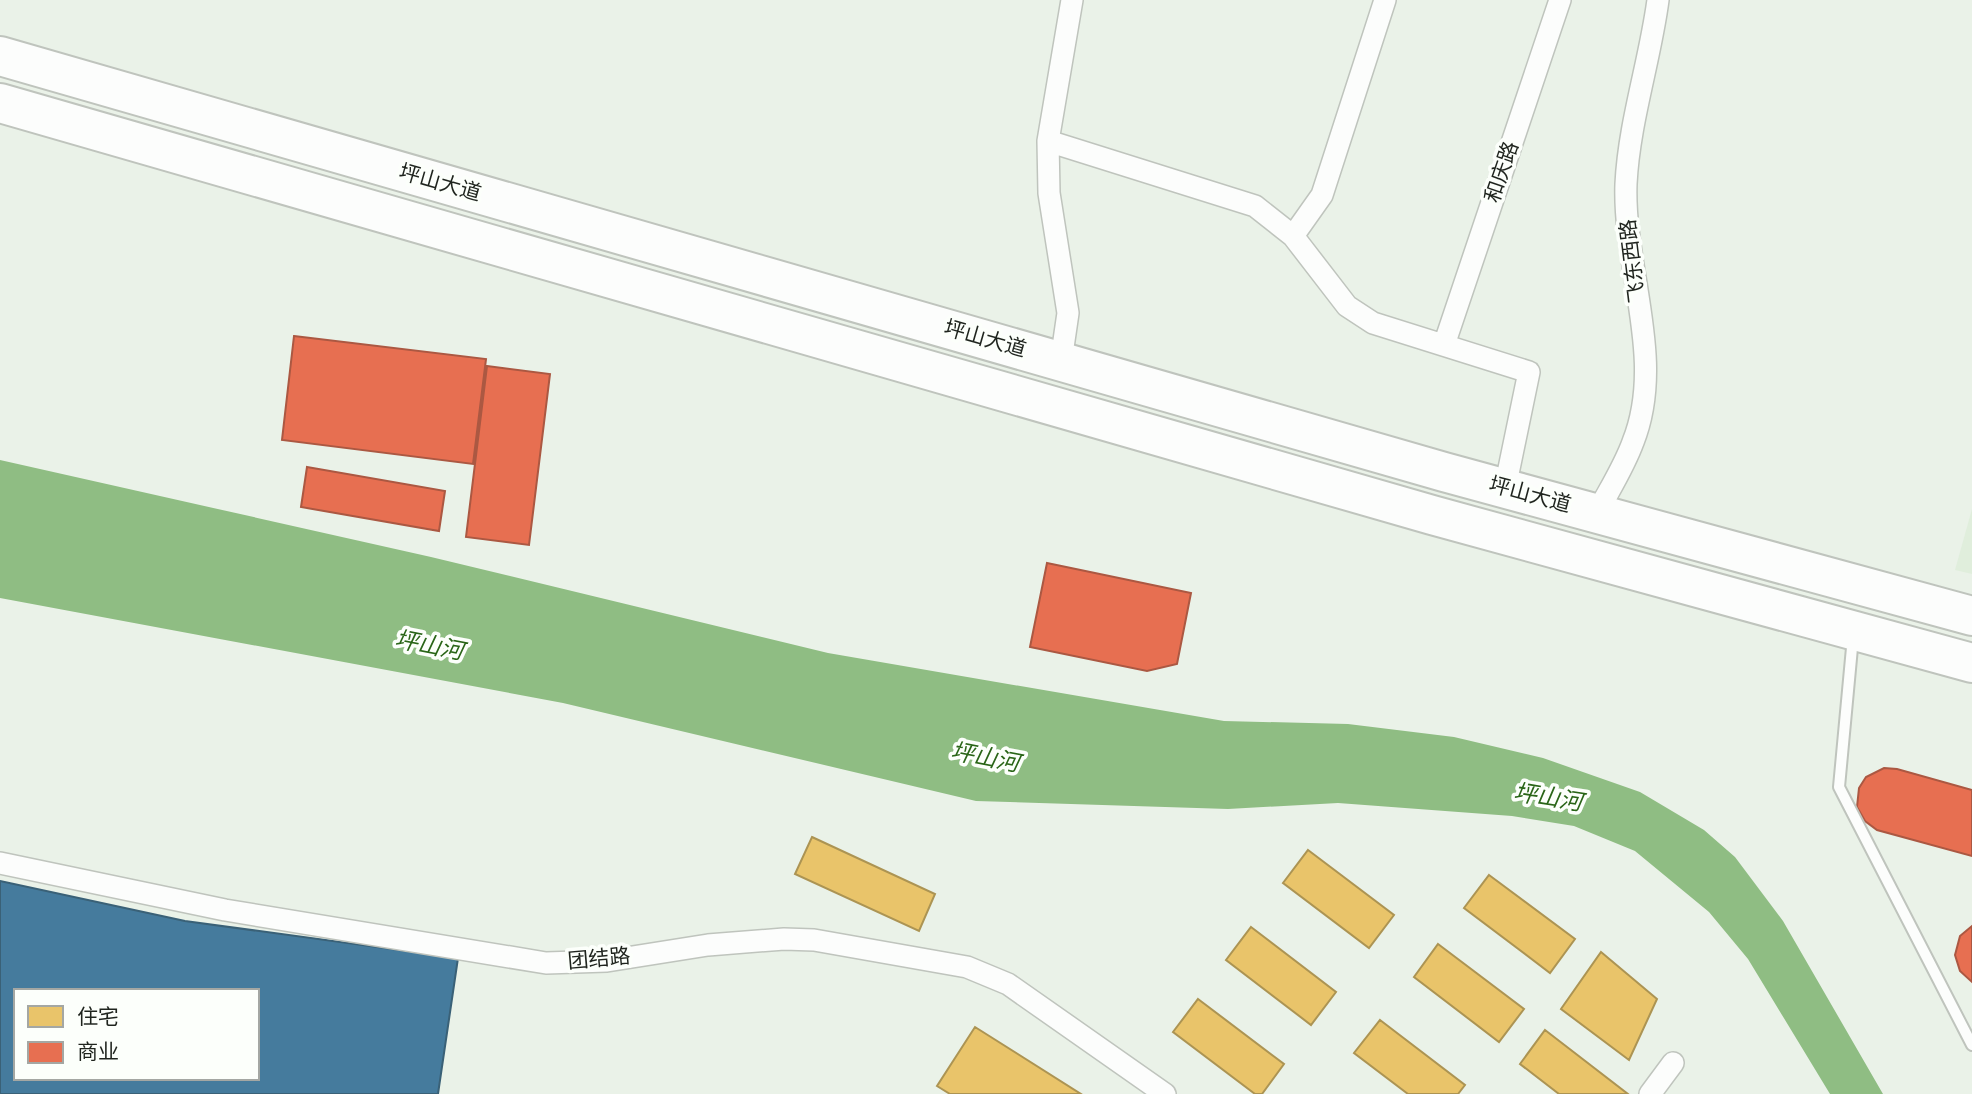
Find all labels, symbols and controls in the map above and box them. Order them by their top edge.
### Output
street label: 和庆路 [1480,138,1524,206]
street label: 坪山大道 [396,159,484,207]
street label: 飞东西路 [1615,218,1651,304]
street label: 坪山大道 [941,315,1029,363]
street label: 坪山大道 [1486,472,1574,518]
water label: 坪山河 [392,626,469,667]
water label: 坪山河 [948,738,1025,779]
water label: 坪山河 [1512,779,1588,818]
street label: 团结路 [567,944,631,974]
legend [14,989,259,1080]
text: 住宅 [77,1005,119,1030]
text: 商业 [77,1040,119,1065]

